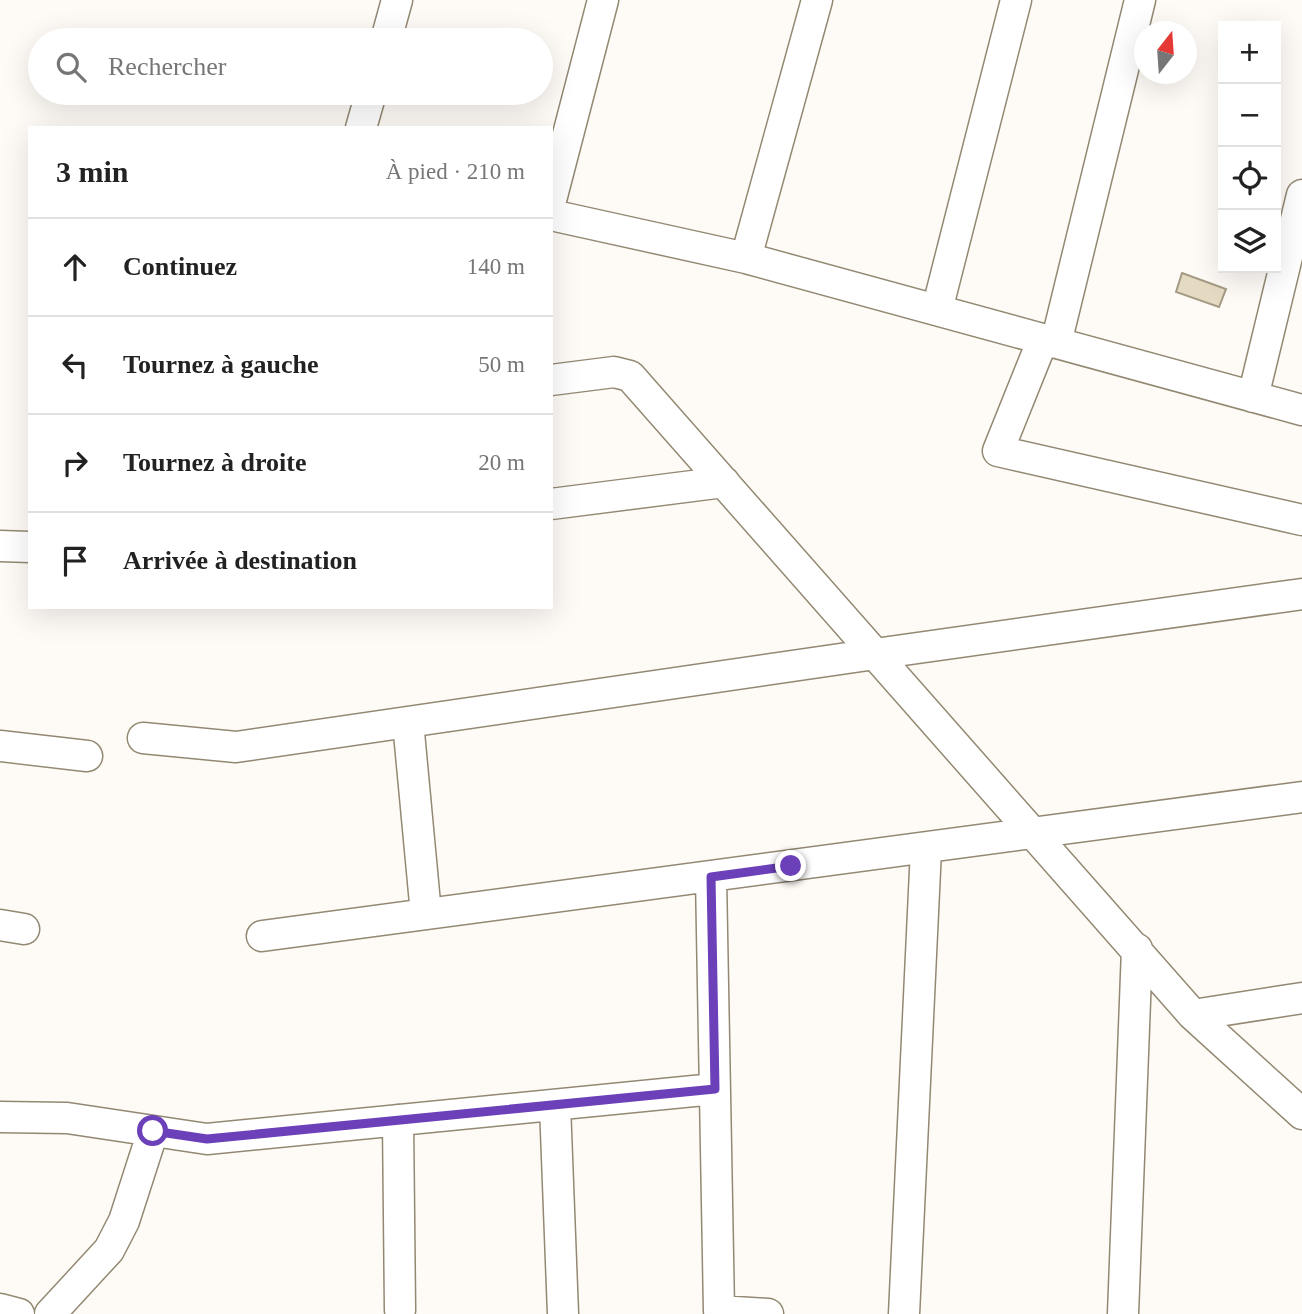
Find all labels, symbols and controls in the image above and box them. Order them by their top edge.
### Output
north arrow [1134,21,1197,84]
map controls [1218,21,1281,273]
button: + [1218,21,1281,84]
search box [28,28,553,105]
icon: search [52,48,90,86]
text: Rechercher [108,52,226,81]
button: − [1218,84,1281,147]
button: locate [1218,147,1281,210]
text: 3 min [56,155,129,188]
text: À pied · 210 m [386,159,525,184]
button: layers [1218,210,1281,273]
icon: ahead [56,248,94,286]
text: Continuez [123,252,237,281]
text: 140 m [467,254,525,279]
icon: left [56,346,94,384]
text: Tournez à gauche [123,350,319,379]
text: 50 m [478,352,525,377]
icon: right [56,444,94,482]
text: Tournez à droite [123,448,306,477]
text: 20 m [478,450,525,475]
icon: arrive [56,542,94,580]
text: Arrivée à destination [123,546,357,575]
route end [775,850,806,881]
route start [137,1115,168,1146]

